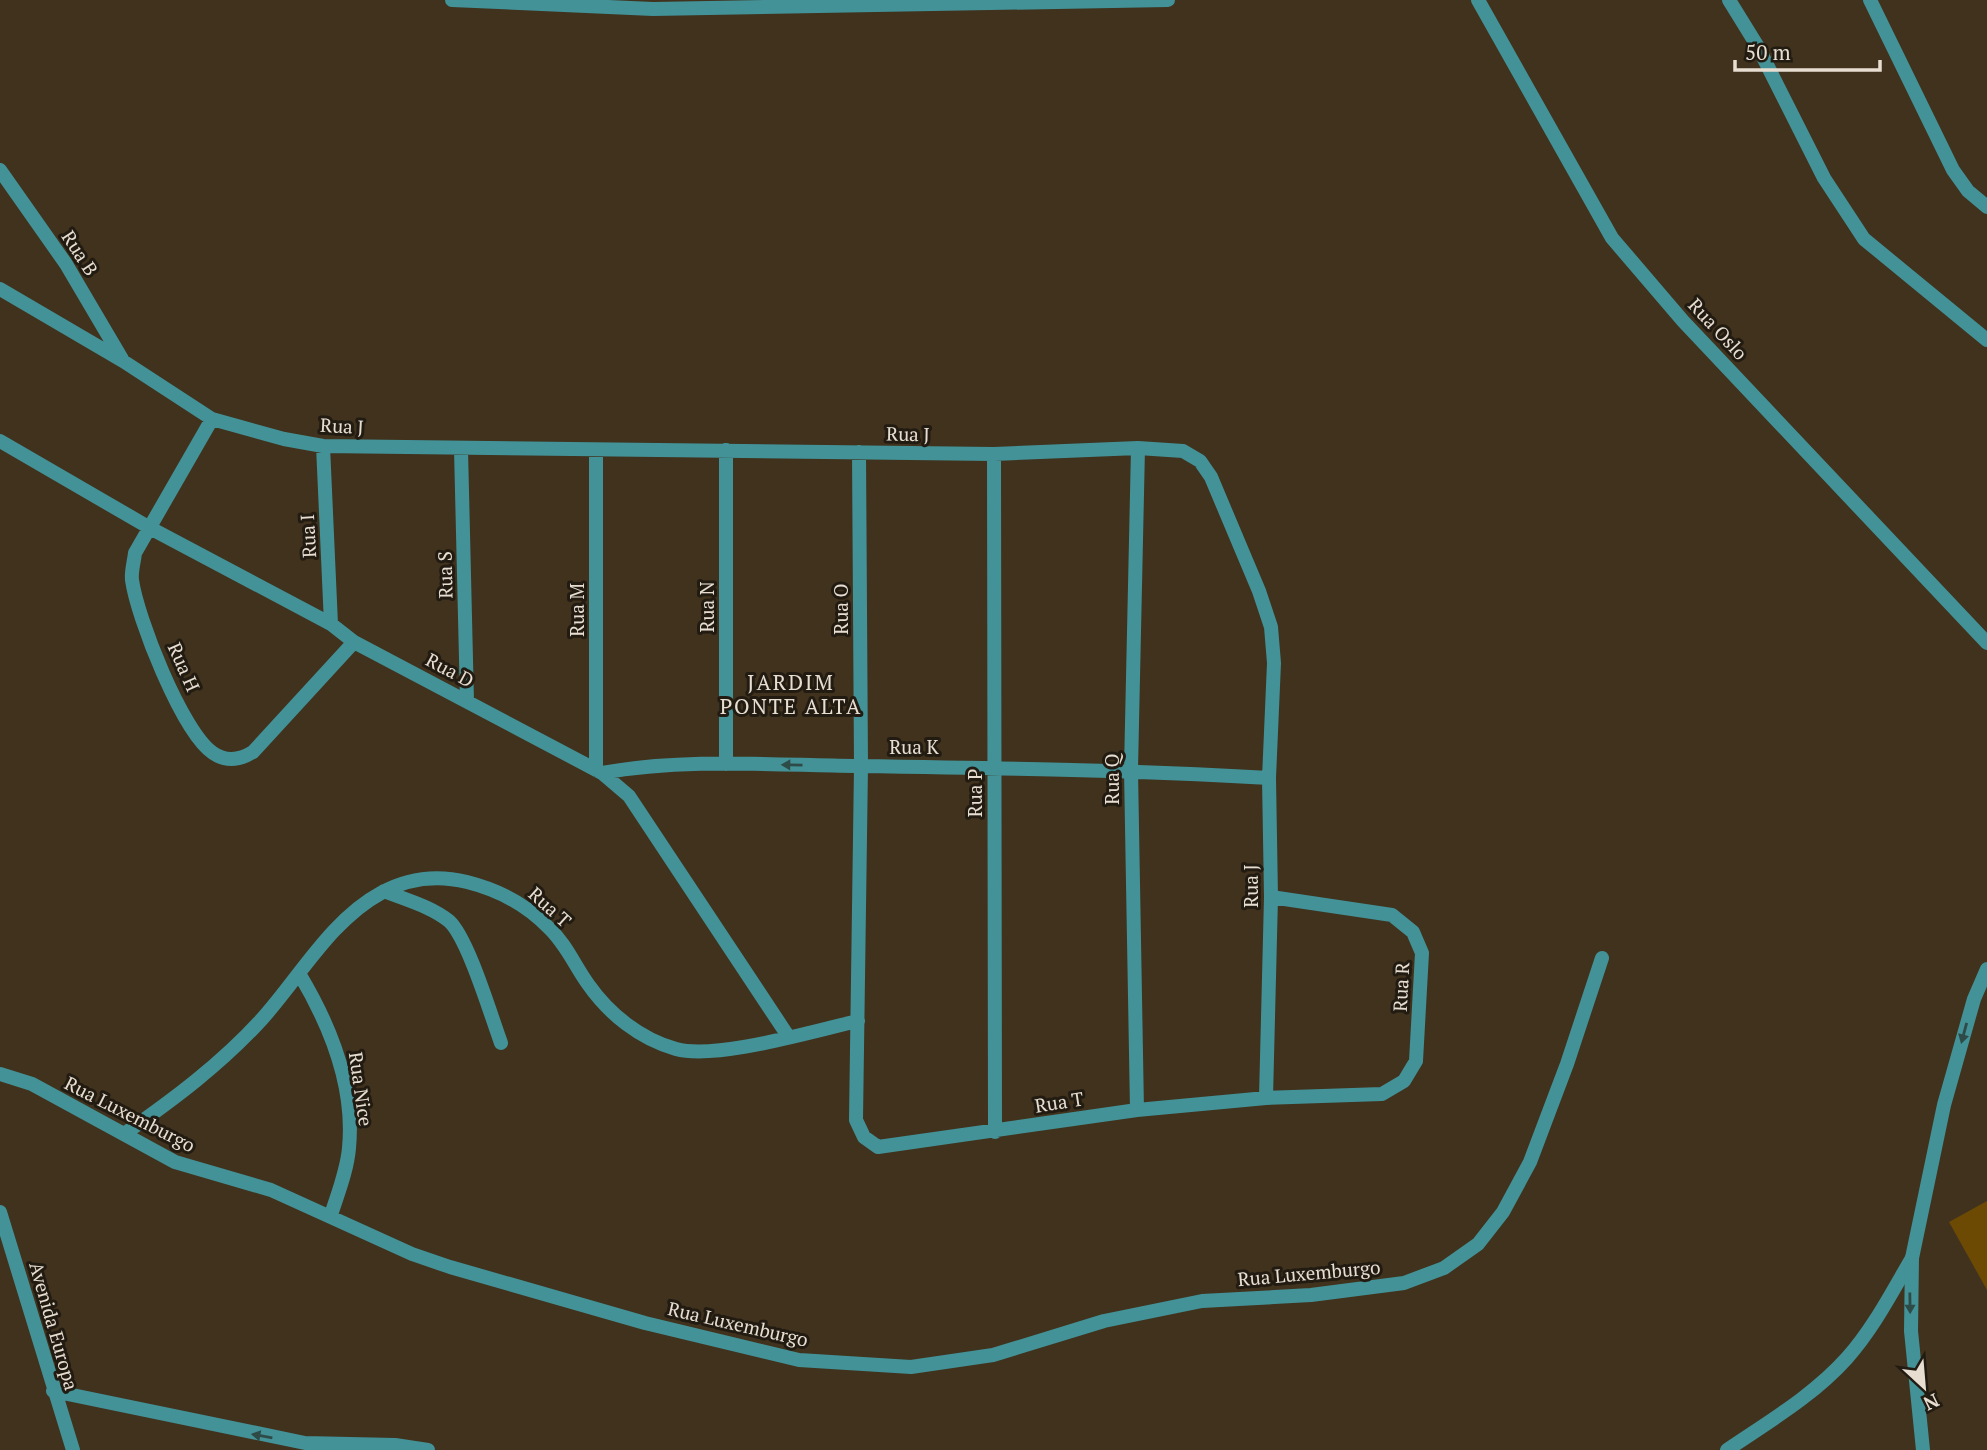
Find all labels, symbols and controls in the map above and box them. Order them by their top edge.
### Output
scale bar [1735,28,1880,72]
text: 50 m [1745,38,1791,66]
street label: Rua B [57,225,104,280]
street label: Rua Oslo [1683,292,1753,365]
street label: Rua J [320,412,365,439]
street label: Rua J [886,421,930,446]
street label: Rua I [294,513,321,559]
street label: Rua S [432,551,457,599]
street label: Rua N [694,581,719,633]
street label: Rua M [564,583,589,637]
street label: Rua O [828,583,853,635]
street label: Rua H [163,638,206,695]
street label: Rua D [422,647,478,692]
district label: JARDIM PONTE ALTA [720,668,862,720]
street label: Rua K [889,734,939,759]
street label: Rua Q [1099,752,1124,805]
one-way arrow [781,759,803,771]
street label: Rua P [962,769,987,817]
street label: Rua J [1238,864,1263,908]
street label: Rua T [524,881,577,932]
street label: Rua R [1387,962,1414,1012]
one-way arrow [1958,1022,1969,1044]
street label: Rua Nice [344,1050,379,1128]
street label: Rua Luxemburgo [61,1070,200,1157]
street label: Rua T [1033,1085,1085,1118]
street label: Rua Luxemburgo [1237,1254,1381,1291]
street label: Avenida Europa [24,1259,85,1393]
one-way arrow [1905,1293,1916,1315]
street label: Rua Luxemburgo [666,1295,811,1352]
north arrow [1889,1352,1959,1422]
text: N [1919,1388,1944,1417]
one-way arrow [251,1430,273,1441]

